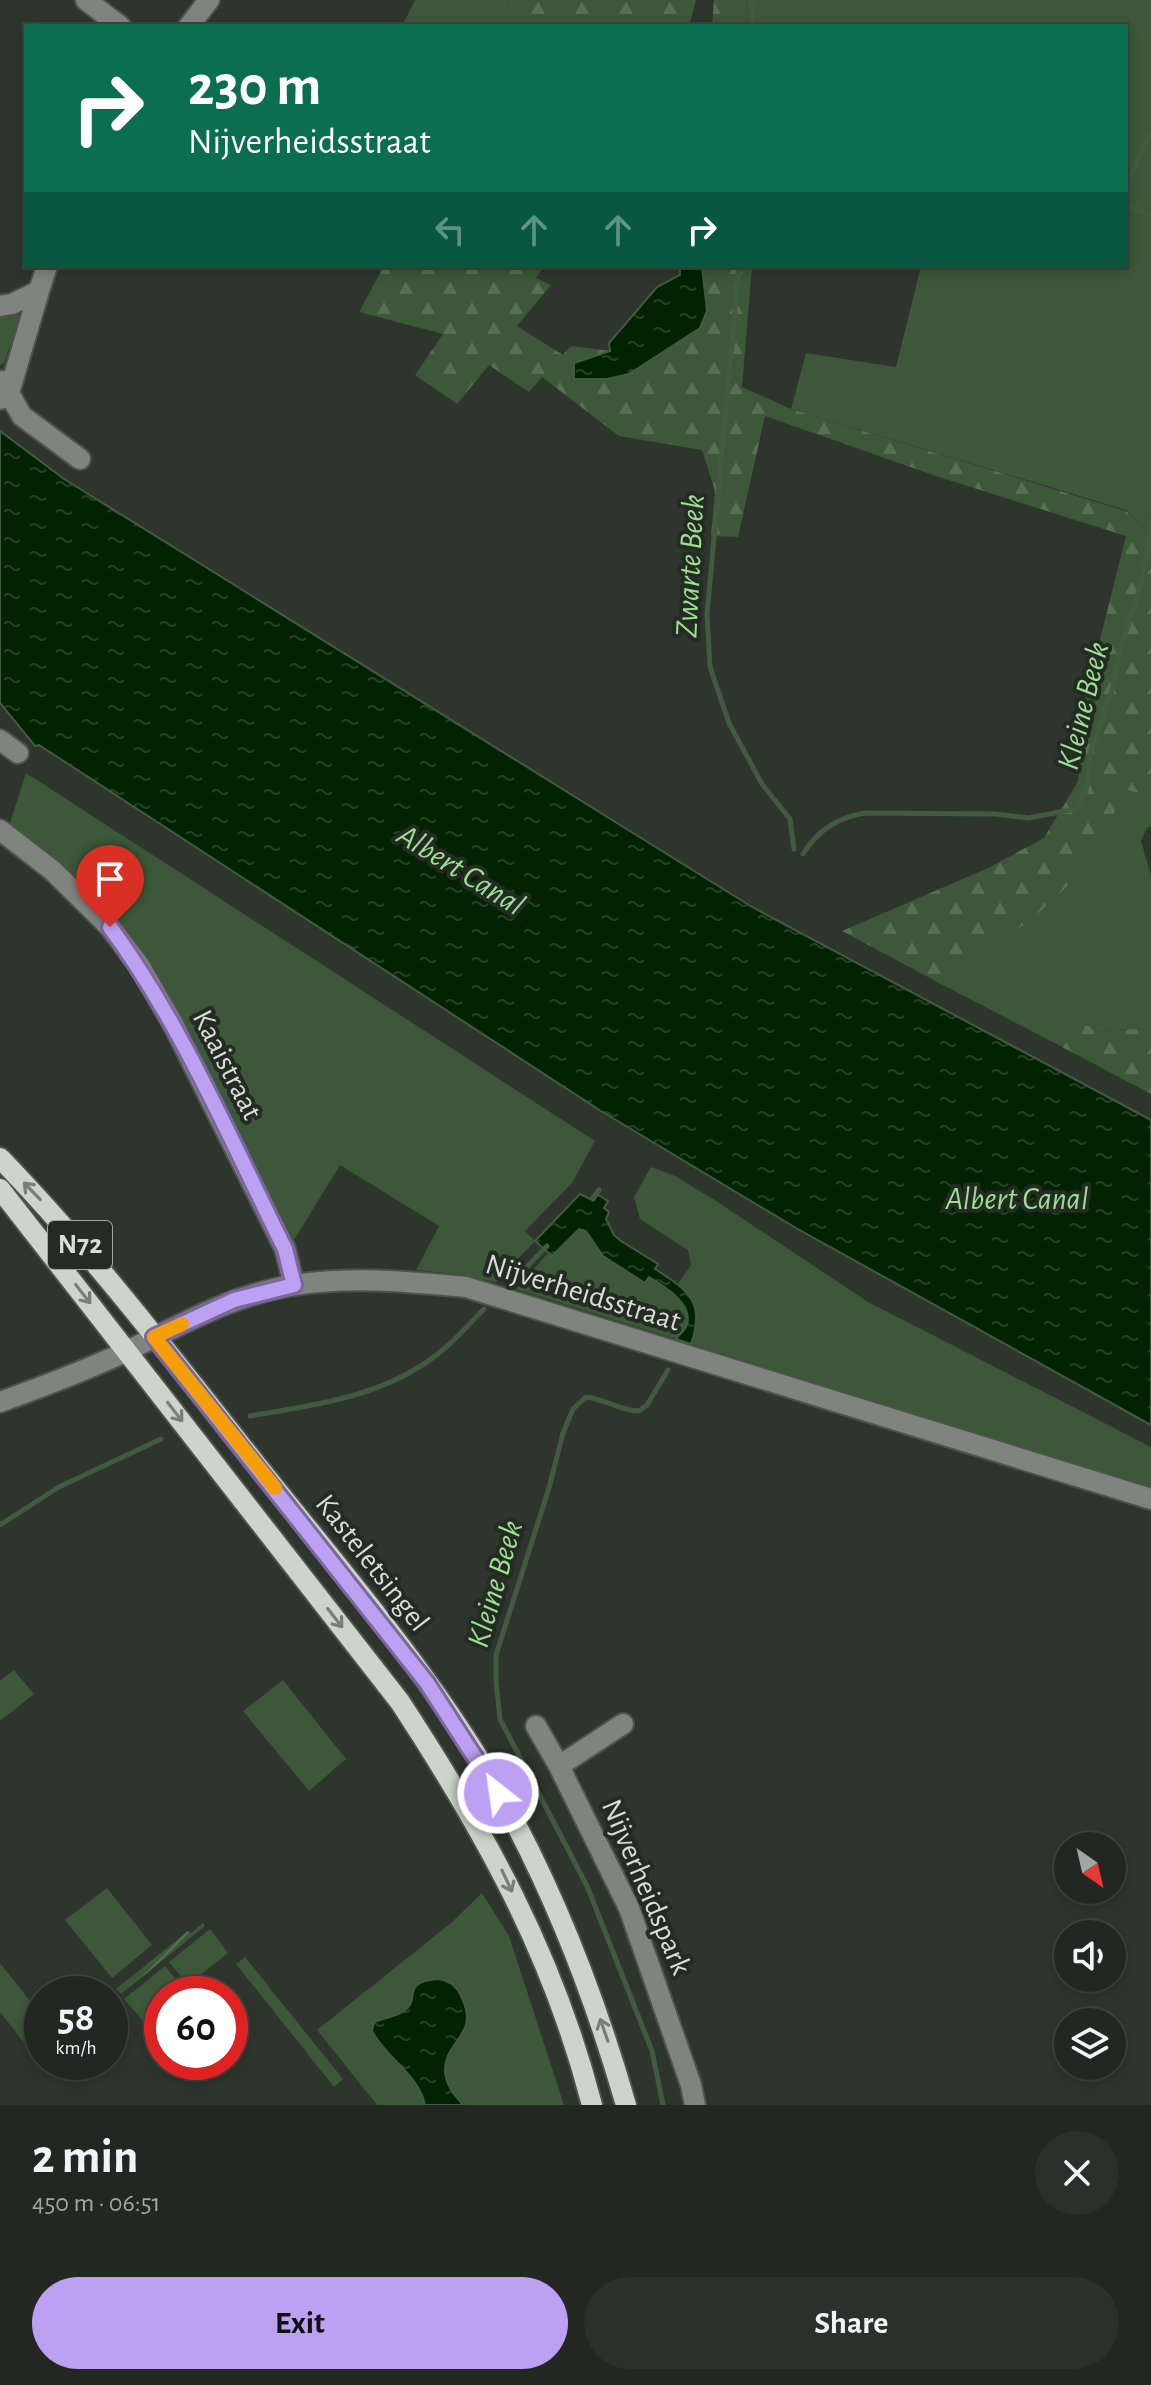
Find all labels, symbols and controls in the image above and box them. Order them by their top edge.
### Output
icon: right [56,56,160,160]
text: 230 m [188,59,321,115]
text: Nijverheidsstraat [188,124,431,160]
icon: left [428,208,472,252]
icon: ahead [512,208,556,252]
icon: ahead [596,208,640,252]
icon: right [680,208,724,252]
water label: Zwarte Beek [670,494,710,638]
water label: Kleine Beek [1052,639,1114,773]
water label: Albert Canal [391,818,530,922]
pin [76,845,144,927]
icon: arrive [88,857,132,901]
street label: Kaaistraat [187,1005,267,1125]
one-way arrow [23,1182,42,1201]
water label: Albert Canal [944,1183,1089,1215]
road number: N72 [48,1221,112,1269]
street label: Nijverheidsstraat [482,1249,684,1337]
one-way arrow [75,1283,92,1304]
one-way arrow [167,1401,184,1422]
street label: Kasteletsingel [310,1489,434,1637]
water label: Kleine Beek [462,1517,528,1651]
one-way arrow [326,1607,343,1628]
position arrow [456,1751,540,1835]
street label: Nijverheidspark [596,1795,696,1979]
north arrow [1054,1832,1126,1904]
map controls [1054,1832,1126,2080]
one-way arrow [500,1869,515,1893]
button: sound [1054,1920,1126,1992]
speed limit sign: 60 [144,1976,248,2080]
text: 58 [57,1998,94,2038]
button: layers [1054,2008,1126,2080]
one-way arrow [596,2018,611,2043]
text: km/h [55,2038,97,2058]
button: close [1035,2131,1119,2215]
text: 2 min [32,2134,139,2182]
text: 450 m · 06:51 [32,2190,160,2216]
button: Exit [32,2277,568,2369]
button: Share [584,2277,1119,2369]

